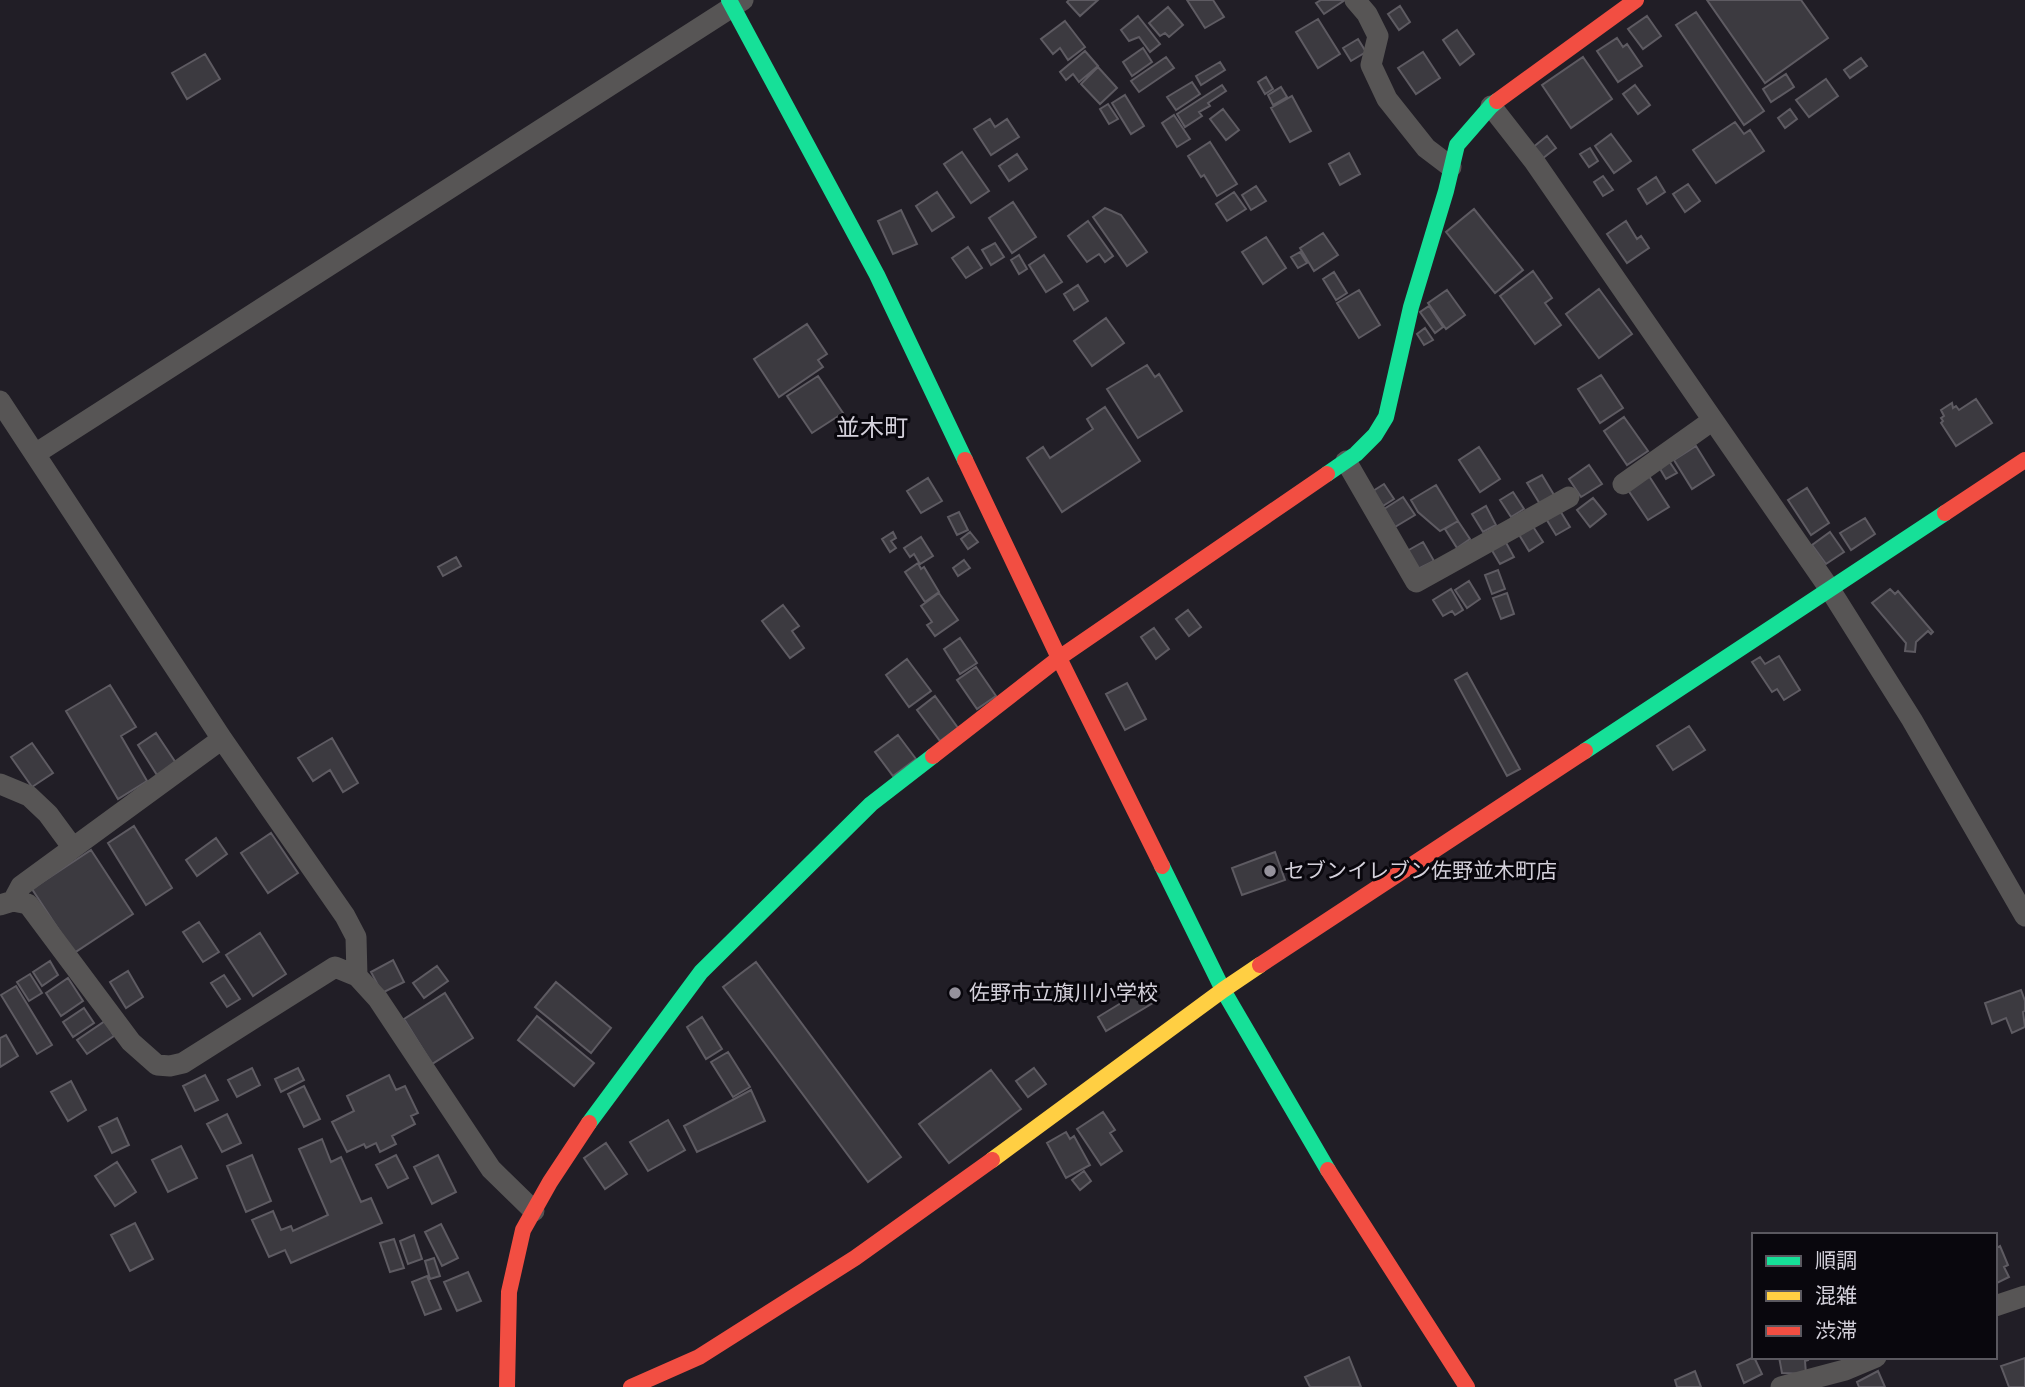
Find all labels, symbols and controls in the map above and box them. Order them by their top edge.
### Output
district label: 並木町 [836,412,908,441]
place label: セブンイレブン佐野並木町店 [1284,857,1557,882]
marker: セブンイレブン佐野並木町店 [1262,863,1278,879]
place label: 佐野市立旗川小学校 [969,979,1158,1004]
marker: 佐野市立旗川小学校 [947,985,963,1001]
legend [1752,1233,1997,1359]
text: 順調 [1815,1247,1857,1272]
text: 混雑 [1815,1282,1857,1307]
text: 渋滞 [1815,1317,1857,1342]

